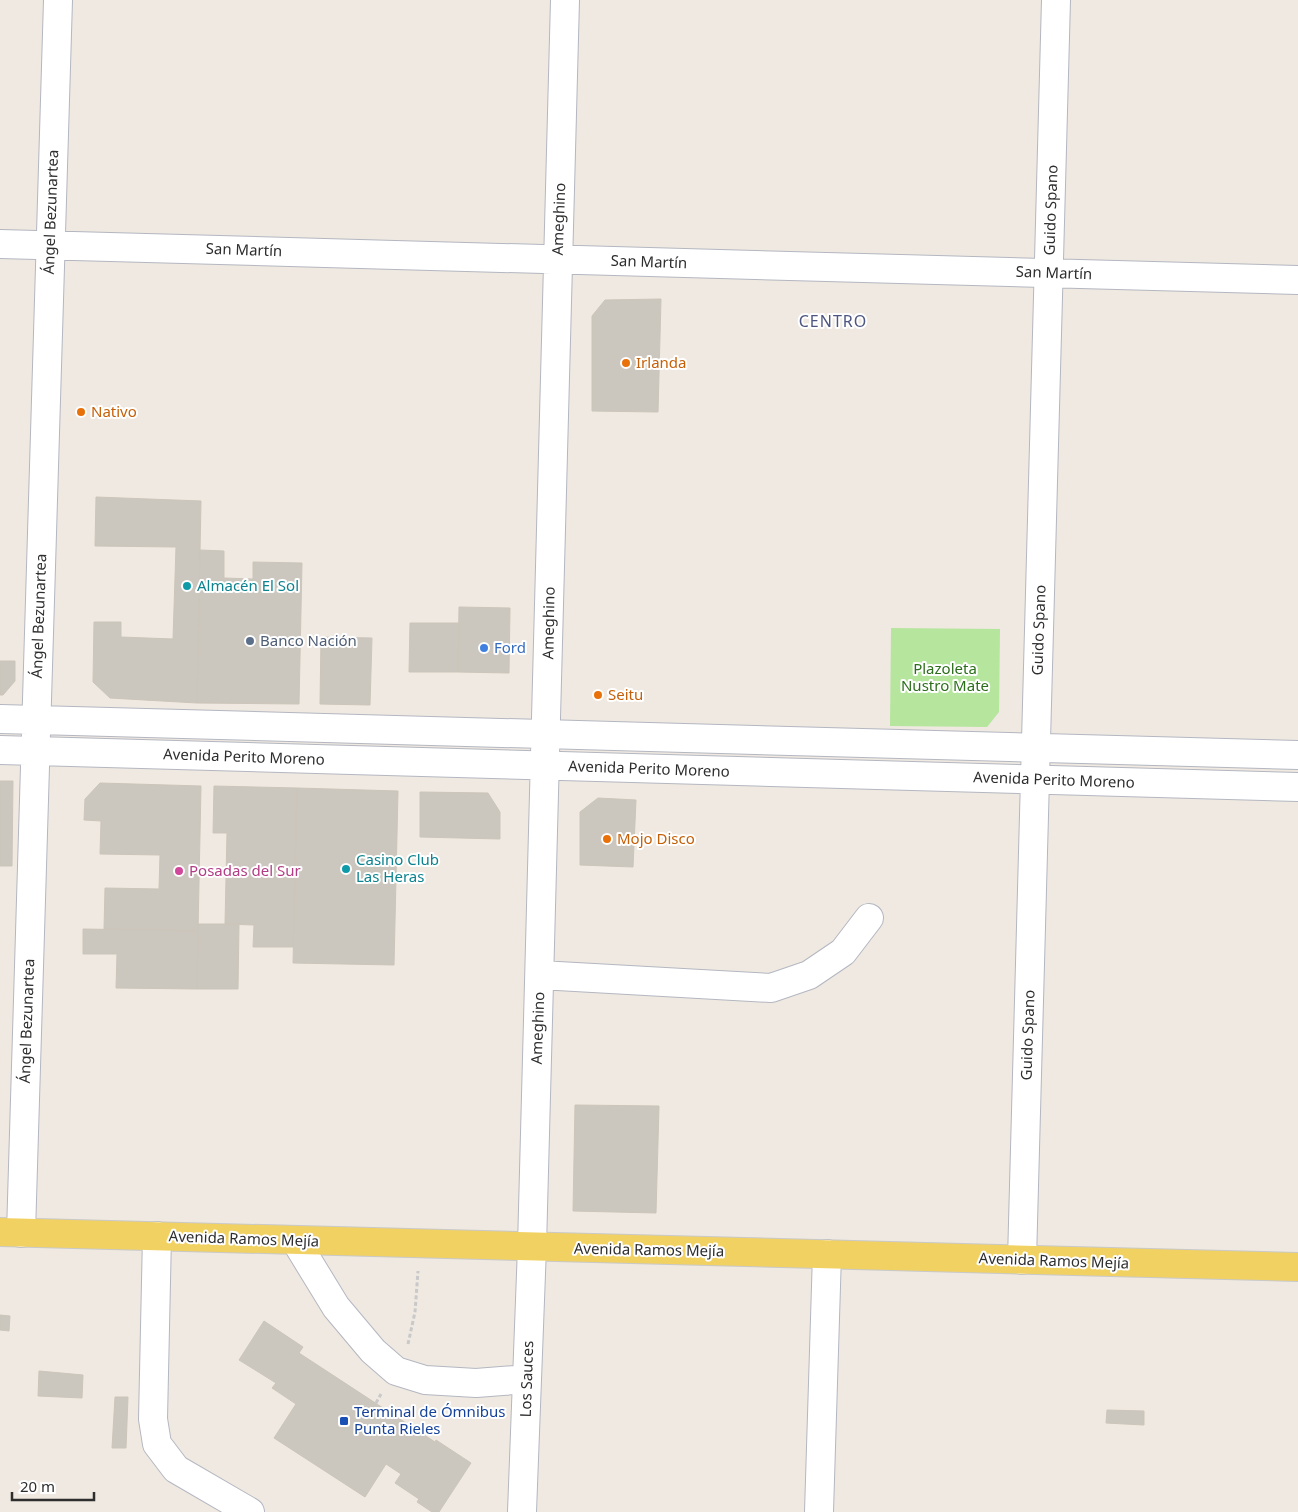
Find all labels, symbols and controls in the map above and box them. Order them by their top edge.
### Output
street label: Ángel Bezunartea [38,149,62,275]
street label: Guido Spano [1038,164,1062,256]
street label: Ameghino [547,182,569,256]
street label: San Martín [205,238,283,260]
street label: San Martín [610,250,688,272]
street label: San Martín [1015,261,1093,283]
district label: CENTRO [799,310,867,332]
place label: Irlanda [636,352,686,372]
marker: Irlanda [620,357,632,369]
place label: Nativo [91,401,137,421]
marker: Nativo [75,406,87,418]
street label: Ángel Bezunartea [26,553,50,679]
place label: Almacén El Sol [197,575,299,595]
marker: Almacén El Sol [181,580,193,592]
street label: Guido Spano [1026,584,1050,676]
street label: Ameghino [537,586,559,660]
place label: Banco Nación [260,630,357,650]
marker: Banco Nación [244,635,256,647]
place label: Ford [494,637,526,657]
marker: Ford [478,642,490,654]
park label: Plazoleta Nustro Mate [901,658,989,695]
place label: Seitu [608,684,643,704]
marker: Seitu [592,689,604,701]
street label: Avenida Perito Moreno [163,743,325,769]
street label: Avenida Perito Moreno [568,755,730,781]
street label: Avenida Perito Moreno [973,766,1135,792]
place label: Mojo Disco [617,828,695,848]
marker: Mojo Disco [601,833,613,845]
place label: Casino Club Las Heras [356,849,439,886]
place label: Posadas del Sur [189,860,301,880]
marker: Casino Club Las Heras [340,863,352,875]
marker: Posadas del Sur [173,865,185,877]
street label: Ángel Bezunartea [14,958,38,1084]
street label: Guido Spano [1015,989,1039,1081]
street label: Ameghino [526,991,548,1065]
street label: Avenida Ramos Mejía [168,1225,320,1251]
street label: Avenida Ramos Mejía [574,1238,724,1260]
street label: Avenida Ramos Mejía [978,1247,1130,1273]
street label: Los Sauces [515,1340,537,1418]
place label: Terminal de Ómnibus Punta Rieles [354,1401,505,1438]
marker: Terminal de Ómnibus Punta Rieles [338,1415,350,1427]
scale bar [12,1470,95,1502]
text: 20 m [20,1476,55,1496]

